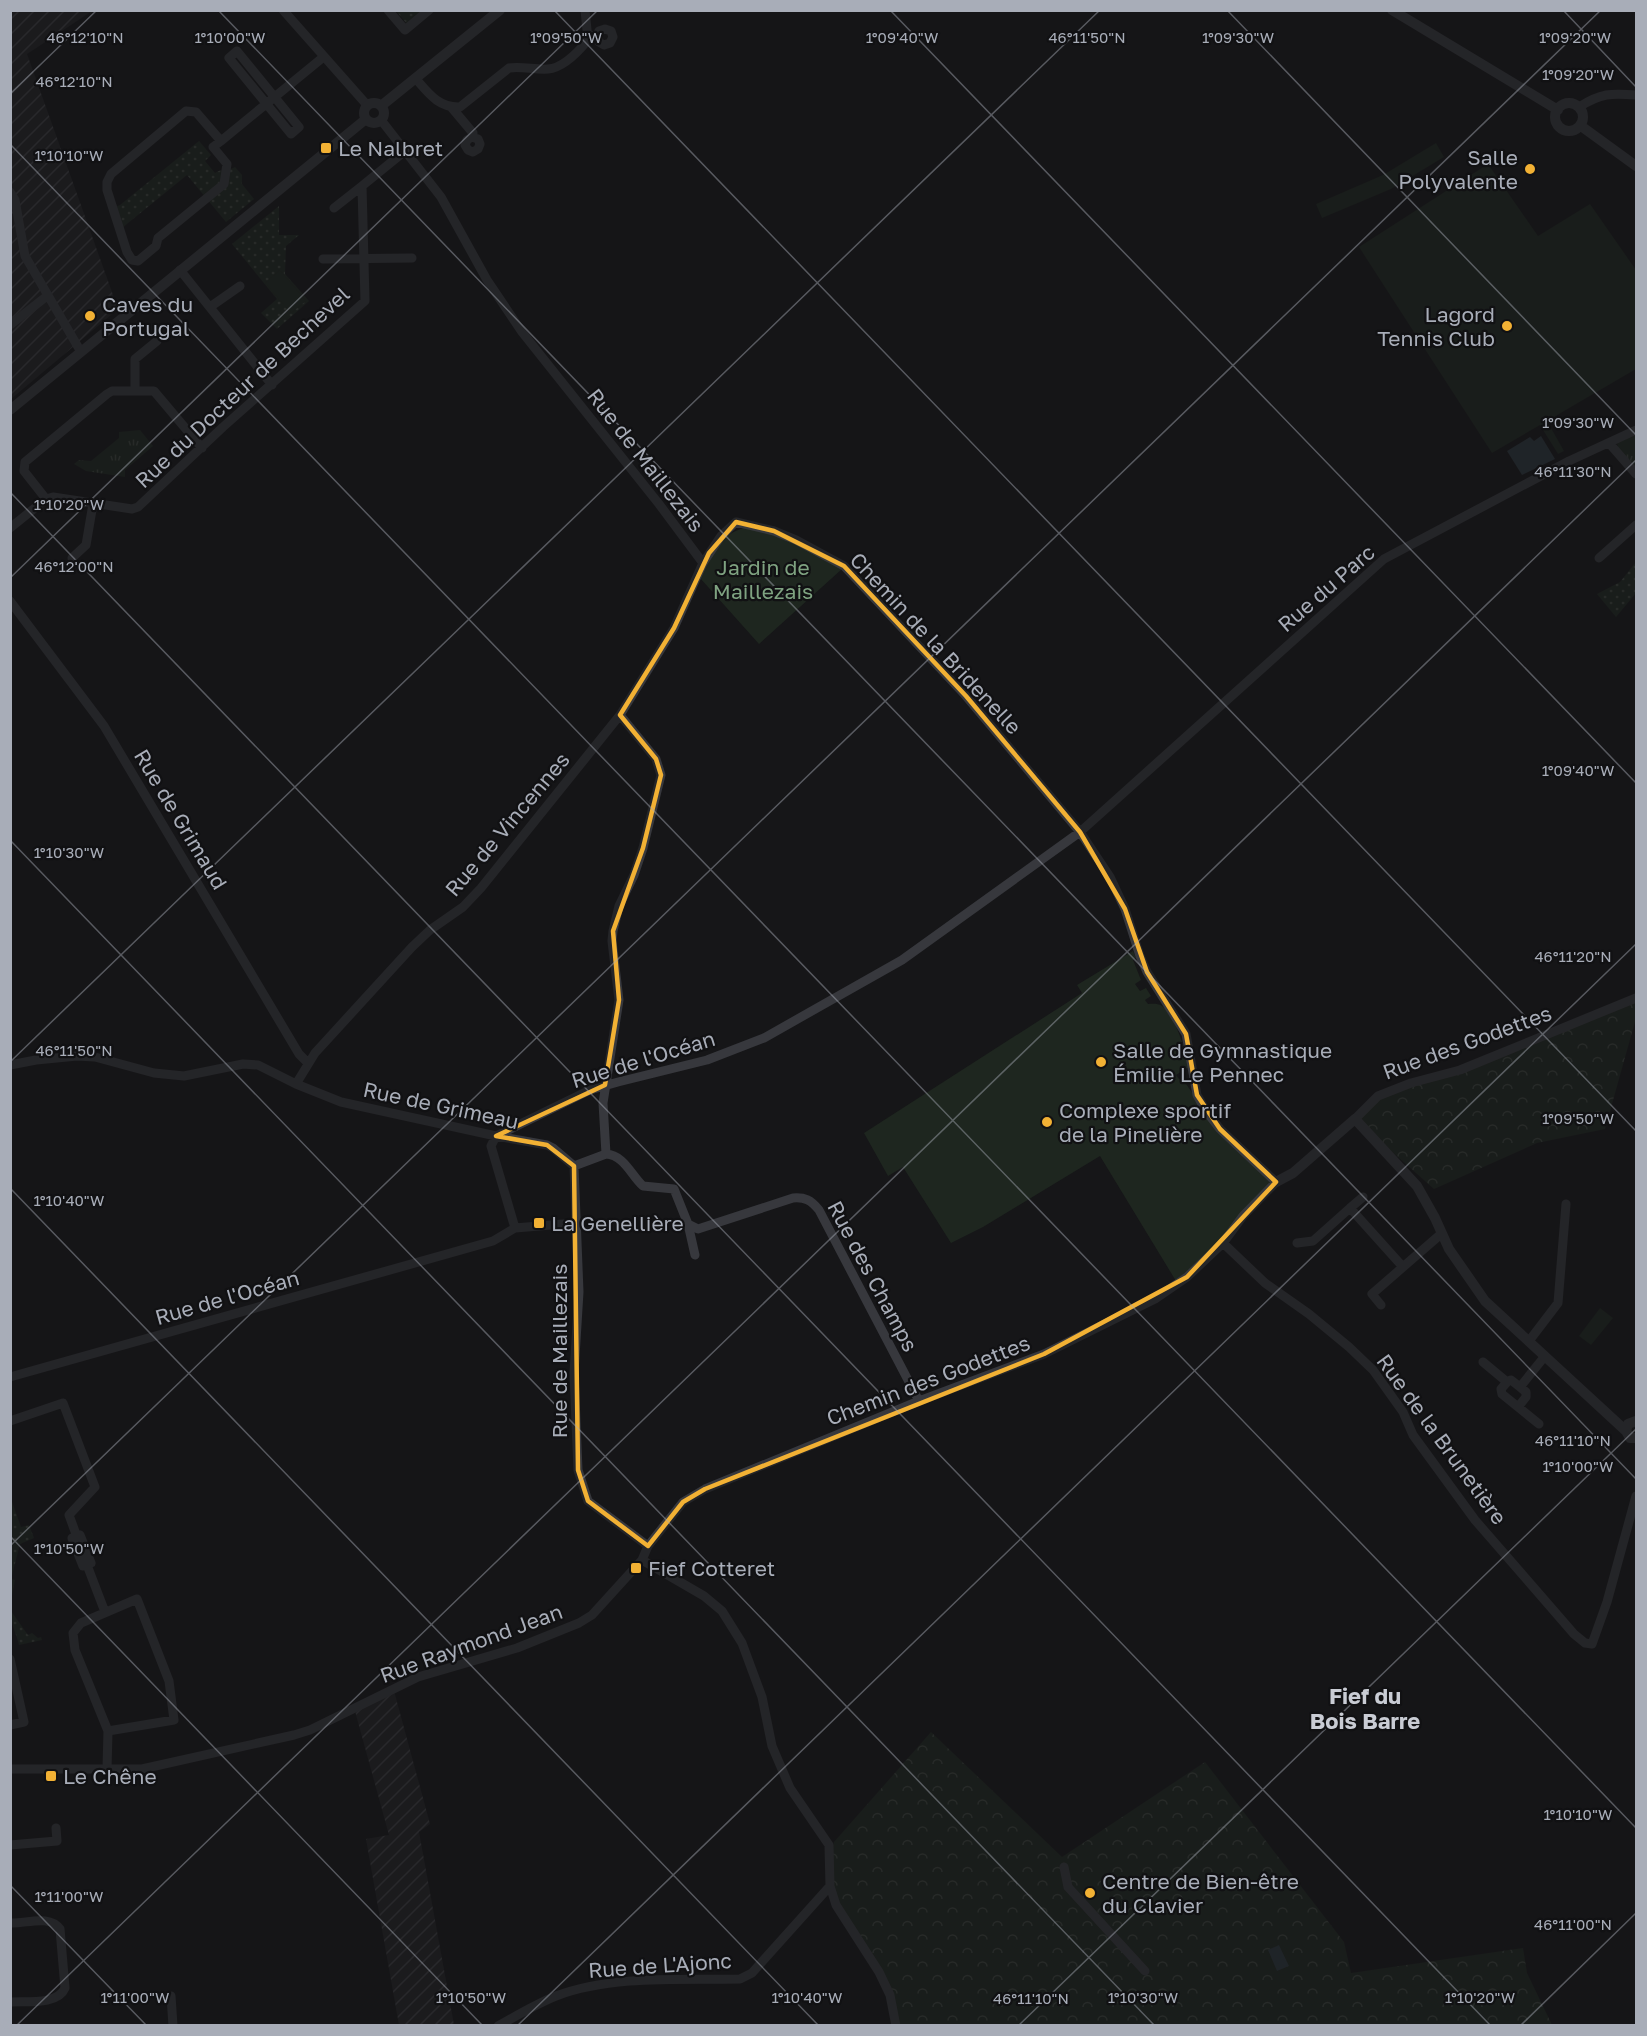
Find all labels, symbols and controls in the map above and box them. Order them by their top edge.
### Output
text: 46°12'10"N [46,28,124,46]
text: 1°10'00"W [195,28,265,46]
text: 1°09'50"W [530,28,602,46]
text: 1°09'40"W [866,28,938,46]
text: 46°11'50"N [1048,28,1126,46]
text: 1°09'30"W [1202,28,1274,46]
text: 1°09'20"W [1539,28,1611,46]
text: 1°09'20"W [1542,65,1614,83]
text: 46°12'10"N [35,72,113,90]
place label: Le Nalbret [338,135,443,161]
marker: Le Nalbret [319,141,333,155]
place label: Salle Polyvalente [1398,144,1518,194]
text: 1°10'10"W [35,146,103,164]
marker: Salle Polyvalente [1523,162,1537,176]
street label: Rue du Docteur de Bechevel [130,281,354,493]
place label: Caves du Portugal [102,291,193,341]
place label: Lagord Tennis Club [1377,301,1495,351]
marker: Caves du Portugal [83,309,97,323]
marker: Lagord Tennis Club [1500,319,1514,333]
street label: Rue de Maillezais [582,383,710,537]
text: 1°09'30"W [1542,413,1614,431]
text: 46°11'30"N [1534,462,1612,480]
text: 1°10'20"W [34,495,104,513]
street label: Rue du Parc [1272,539,1380,637]
street label: Chemin de la Bridenelle [845,547,1027,739]
park label: Jardin de Maillezais [713,554,813,604]
text: 46°12'00"N [34,557,114,575]
street label: Rue de Grimaud [129,744,233,894]
street label: Rue de Vincennes [439,747,575,901]
text: 1°09'40"W [1542,761,1614,779]
text: 1°10'30"W [34,843,104,861]
text: 46°11'20"N [1534,947,1612,965]
street label: Rue des Godettes [1379,999,1555,1085]
street label: Rue de l'Océan [568,1025,718,1093]
place label: Salle de Gymnastique Émilie Le Pennec [1113,1037,1332,1087]
text: 46°11'50"N [35,1041,113,1059]
marker: Salle de Gymnastique Émilie Le Pennec [1094,1055,1108,1069]
street label: Rue de Grimeau [361,1076,521,1134]
place label: Complexe sportif de la Pinelière [1059,1097,1231,1147]
text: 1°09'50"W [1542,1109,1614,1127]
marker: Complexe sportif de la Pinelière [1040,1115,1054,1129]
text: 1°10'40"W [34,1191,104,1209]
street label: Rue des Champs [822,1196,924,1356]
place label: La Genellière [551,1210,684,1236]
marker: La Genellière [532,1216,546,1230]
street label: Rue de l'Océan [152,1264,302,1330]
street label: Rue de Maillezais [546,1264,572,1438]
street label: Chemin des Godettes [823,1329,1033,1431]
street label: Rue de la Brunetière [1371,1349,1513,1529]
text: 46°11'10"N [1535,1431,1611,1449]
text: 1°10'00"W [1543,1457,1613,1475]
text: 1°10'50"W [34,1539,104,1557]
place label: Fief Cotteret [648,1555,775,1581]
marker: Fief Cotteret [629,1561,643,1575]
street label: Rue Raymond Jean [376,1598,566,1688]
district label: Fief du Bois Barre [1310,1682,1420,1734]
place label: Le Chêne [63,1763,157,1789]
marker: Le Chêne [44,1769,58,1783]
text: 1°10'10"W [1544,1805,1612,1823]
place label: Centre de Bien-être du Clavier [1102,1868,1299,1918]
marker: Centre de Bien-être du Clavier [1083,1886,1097,1900]
text: 1°11'00"W [35,1887,103,1905]
text: 46°11'00"N [1534,1915,1612,1933]
street label: Rue de L'Ajonc [587,1947,733,1983]
text: 1°11'00"W [101,1988,169,2006]
text: 1°10'50"W [436,1988,506,2006]
text: 1°10'40"W [772,1988,842,2006]
text: 1°10'30"W [1108,1988,1178,2006]
text: 1°10'20"W [1445,1988,1515,2006]
text: 46°11'10"N [993,1989,1069,2007]

